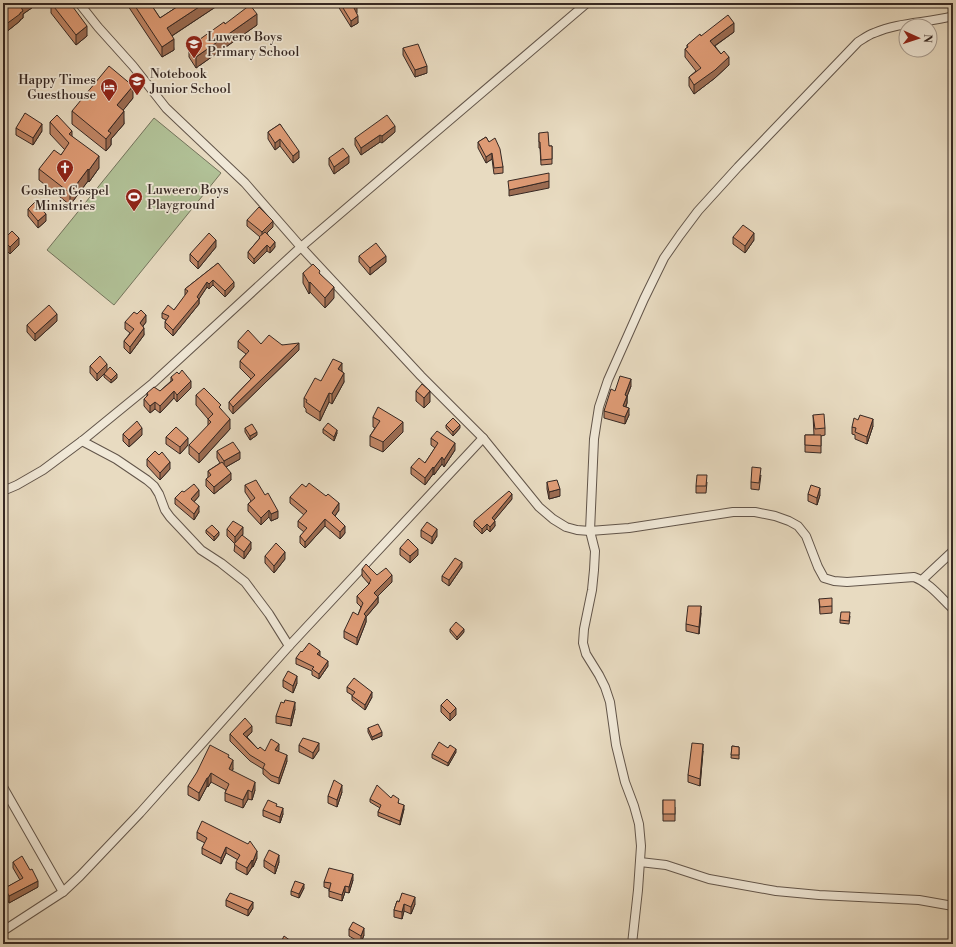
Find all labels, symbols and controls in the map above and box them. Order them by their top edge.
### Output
north arrow [898,18,938,58]
place label: Luwero Boys Primary School [207,29,299,60]
school or university icon: Luwero Boys Primary School [184,34,204,59]
text: N [920,34,934,43]
place label: Notebook Junior School [149,66,231,97]
school or university icon: Notebook Junior School [127,71,147,96]
place label: Happy Times Guesthouse [18,72,96,103]
hotel icon: Happy Times Guesthouse [99,77,119,102]
church icon: Goshen Gospel Ministries [55,158,75,183]
place label: Luweero Boys Playground [147,182,229,213]
place label: Goshen Gospel Ministries [21,183,109,214]
sports icon: Luweero Boys Playground [124,187,144,212]

